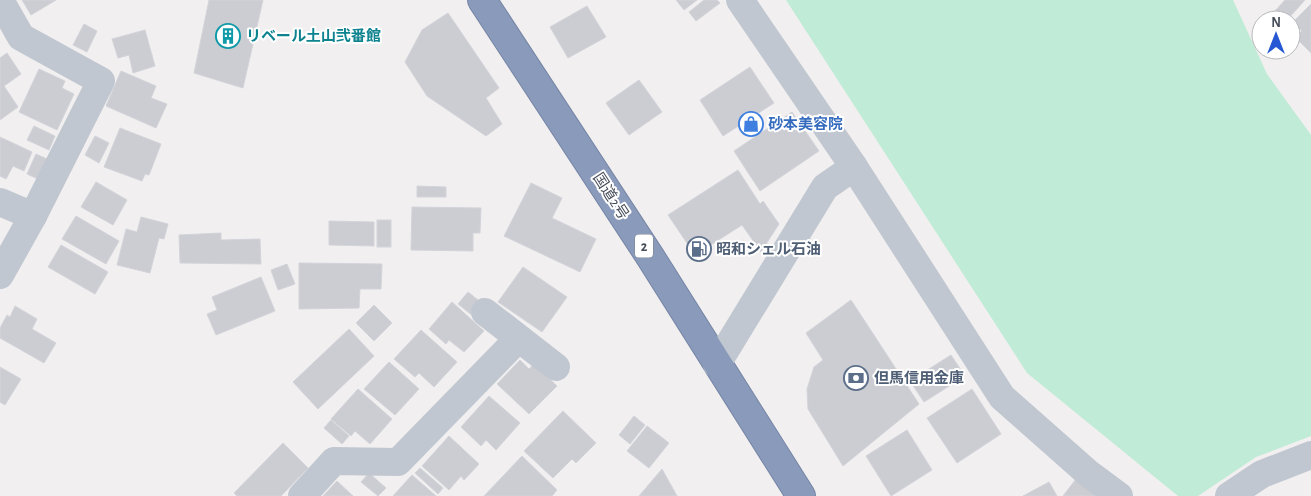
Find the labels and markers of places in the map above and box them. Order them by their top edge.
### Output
building icon: リベール土山弐番館 [215,23,241,49]
place label: リベール土山弐番館 [246,28,381,44]
shop icon: 砂本美容院 [738,111,764,137]
place label: 砂本美容院 [768,116,843,132]
fuel station icon: 昭和シェル石油 [686,236,712,262]
place label: 昭和シェル石油 [716,241,821,257]
bank icon: 但馬信用金庫 [843,365,869,391]
place label: 但馬信用金庫 [874,370,964,386]

